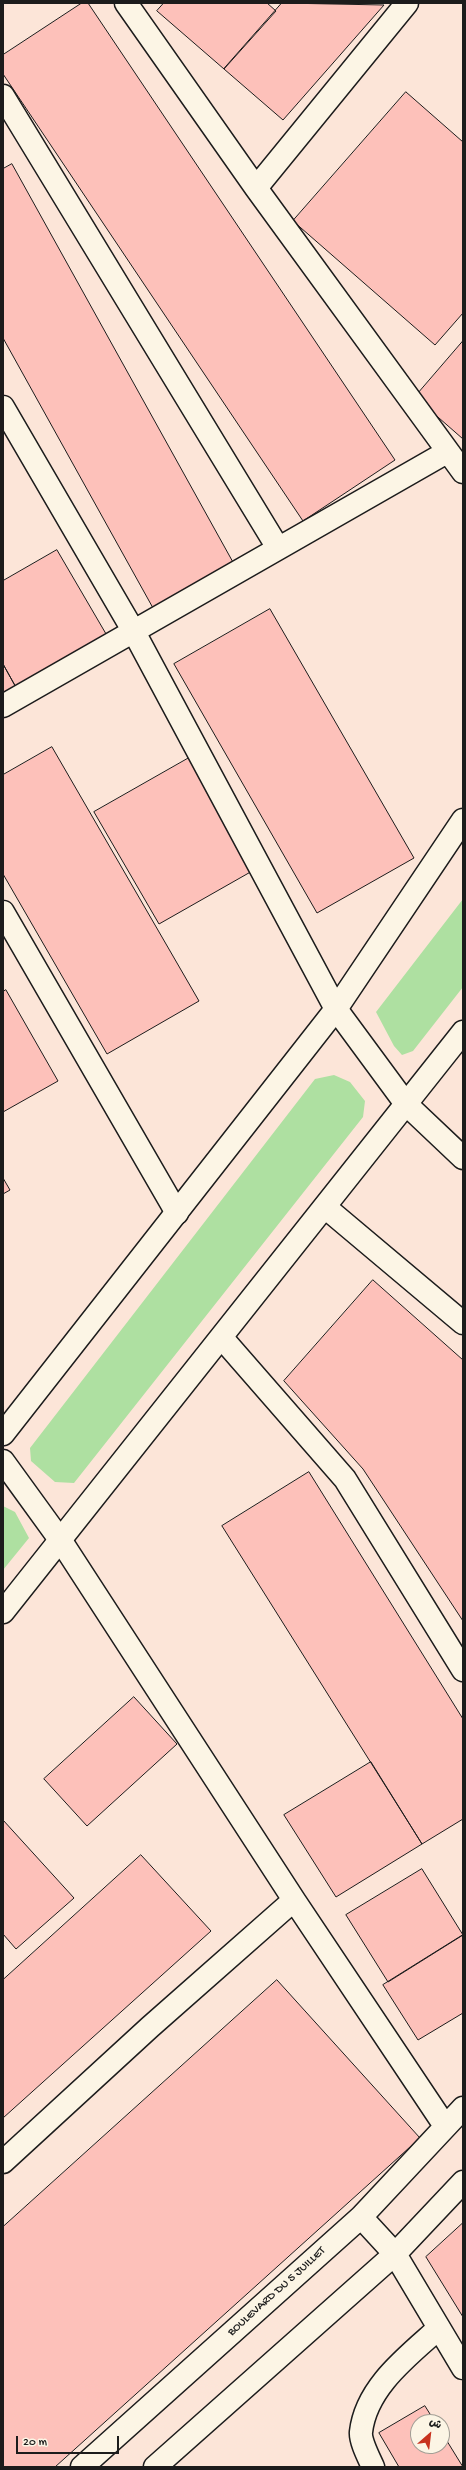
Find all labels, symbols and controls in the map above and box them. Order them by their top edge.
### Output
street label: BOULEVARD DU 5 JUILLET [225,2244,329,2340]
north arrow [410,2414,450,2454]
text: ش [427,2416,443,2432]
scale bar [18,2428,121,2454]
text: 20 m [23,2436,47,2450]

